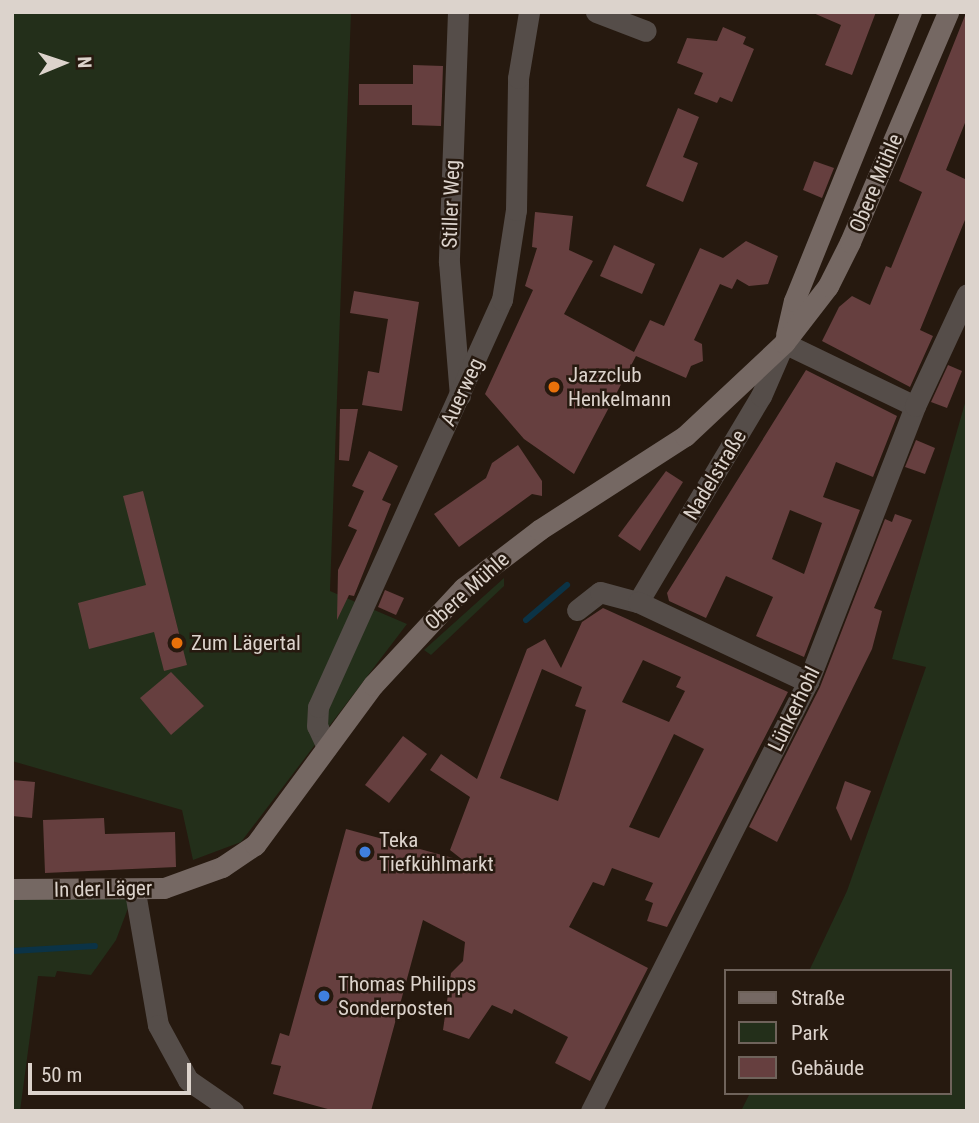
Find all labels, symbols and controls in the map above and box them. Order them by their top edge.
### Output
north arrow [28,28,98,98]
text: N [73,56,96,68]
street label: Obere Mühle [844,130,908,236]
street label: Stiller Weg [437,159,465,249]
street label: Auerweg [435,354,489,430]
place label: Jazzclub Henkelmann [568,362,671,412]
marker: Jazzclub Henkelmann [546,379,562,395]
street label: Nadelstraße [678,425,752,525]
street label: Obere Mühle [420,547,514,635]
place label: Zum Lägertal [191,630,301,656]
marker: Zum Lägertal [169,635,185,651]
street label: Lünkerhohl [763,663,825,755]
place label: Teka Tiefkühlmarkt [379,827,494,877]
marker: Teka Tiefkühlmarkt [357,844,373,860]
street label: In der Läger [54,876,152,902]
legend [724,969,951,1095]
place label: Thomas Philipps Sonderposten [338,971,476,1021]
text: Straße [791,986,845,1010]
marker: Thomas Philipps Sonderposten [316,988,332,1004]
text: Park [791,1021,828,1045]
scale bar [32,1050,194,1094]
text: Gebäude [791,1056,864,1080]
text: 50 m [41,1063,82,1087]

